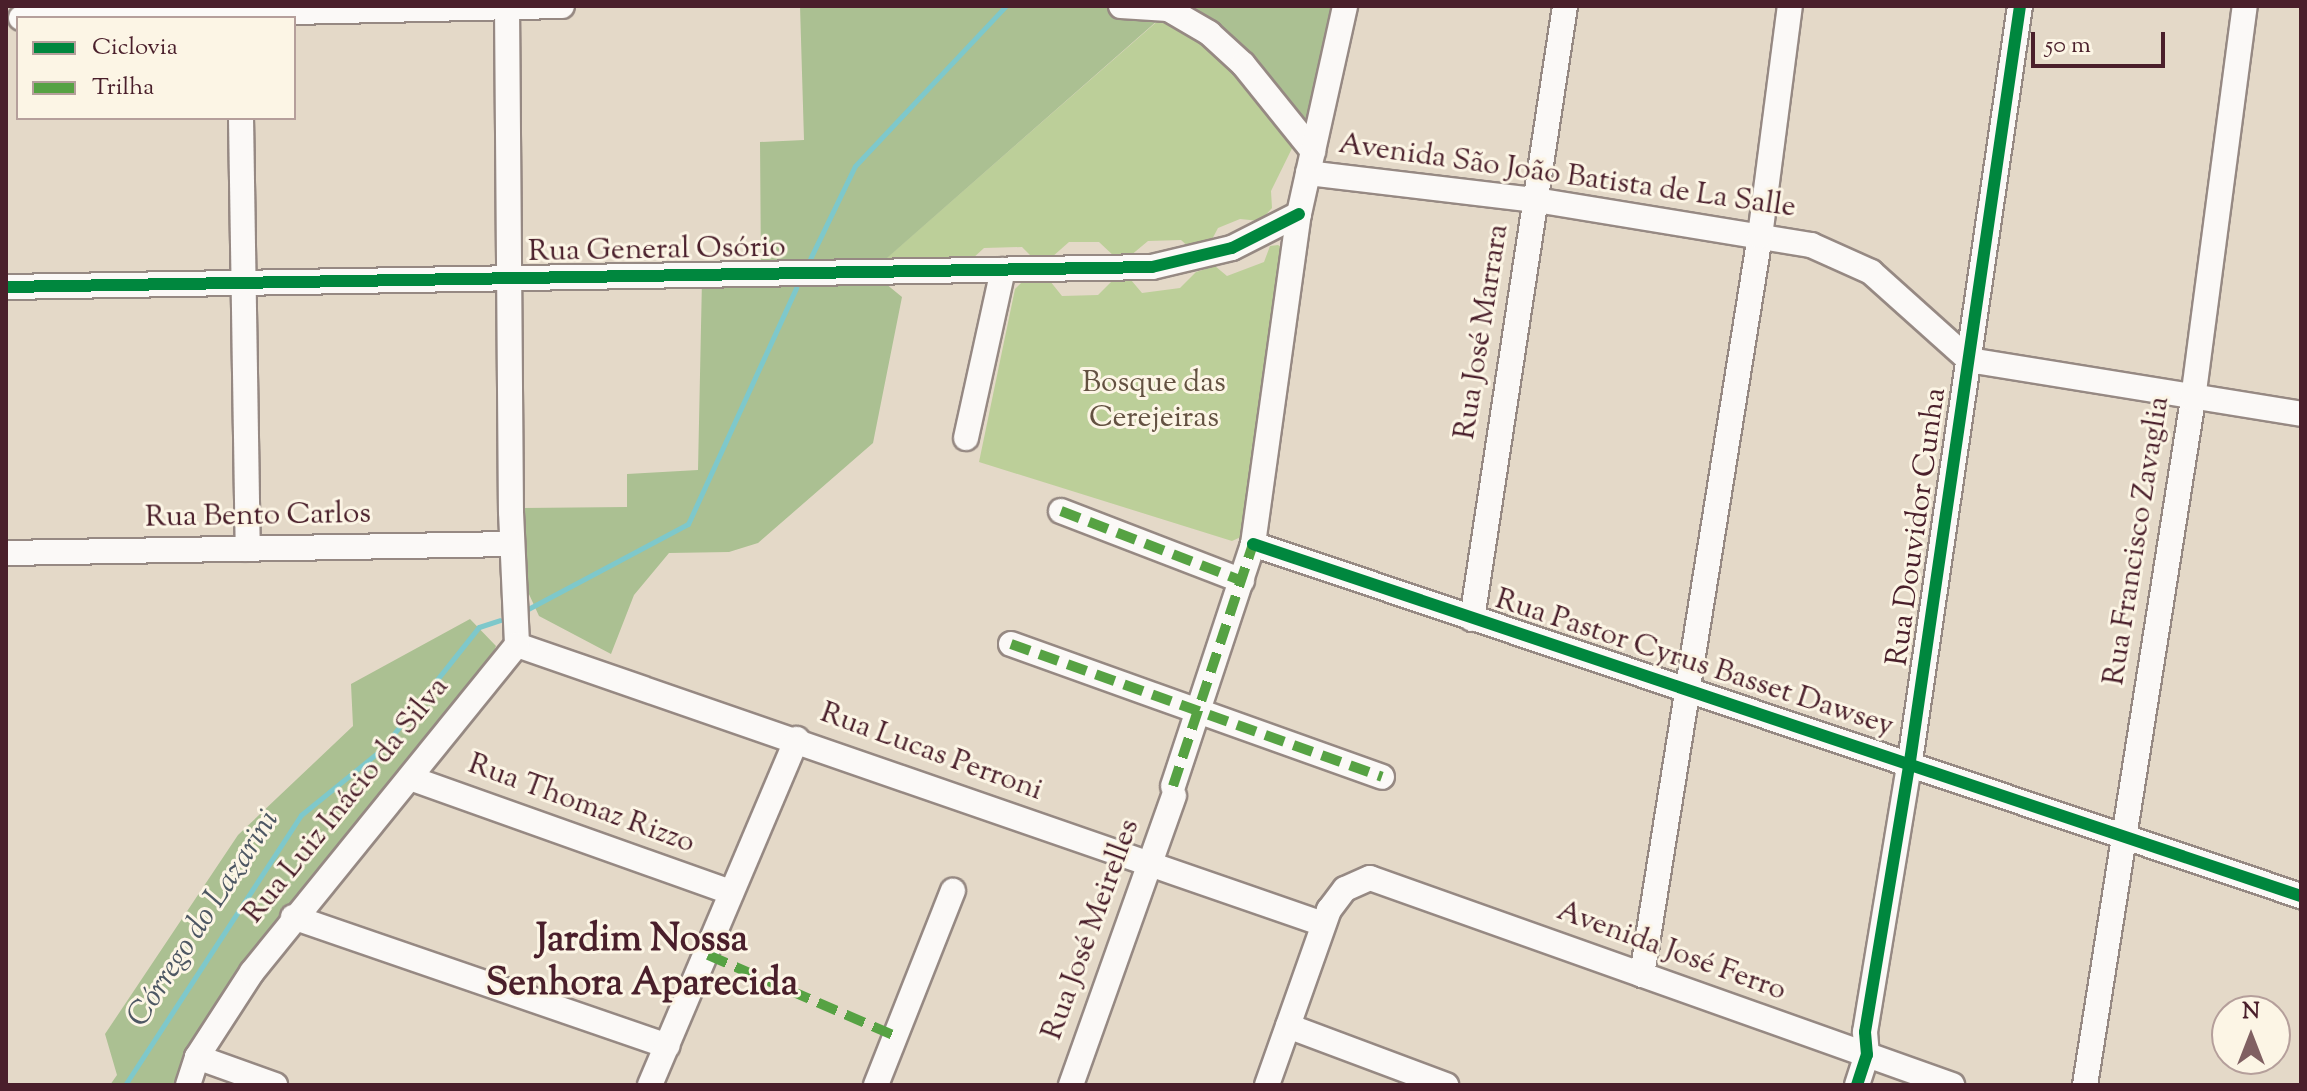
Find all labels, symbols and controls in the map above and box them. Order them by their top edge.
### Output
legend [16,16,296,120]
scale bar [2035,16,2169,66]
text: 50 m [2045,29,2091,63]
text: Ciclovia [92,31,178,65]
text: Trilha [92,71,154,105]
street label: Avenida São João Batista de La Salle [1336,127,1798,227]
street label: Rua José Marrara [1448,222,1518,442]
street label: Rua General Osório [528,231,786,271]
park label: Bosque das Cerejeiras [1082,366,1226,436]
street label: Rua Douvidor Cunha [1881,386,1955,668]
street label: Rua Francisco Zavaglia [2097,394,2179,688]
street label: Rua Bento Carlos [145,497,371,537]
street label: Rua Pastor Cyrus Basset Dawsey [1490,583,1898,745]
street label: Rua Luiz Inácio da Silva [237,671,457,931]
street label: Rua Lucas Perroni [815,696,1047,810]
street label: Rua Thomaz Rizzo [463,747,699,863]
water label: Córrego do Lazarini [120,803,288,1035]
street label: Rua José Meirelles [1035,815,1149,1045]
street label: Avenida José Ferro [1552,894,1790,1010]
district label: Jardim Nossa Senhora Aparecida [486,919,798,1008]
north arrow [2211,995,2291,1075]
text: N [2242,997,2260,1029]

